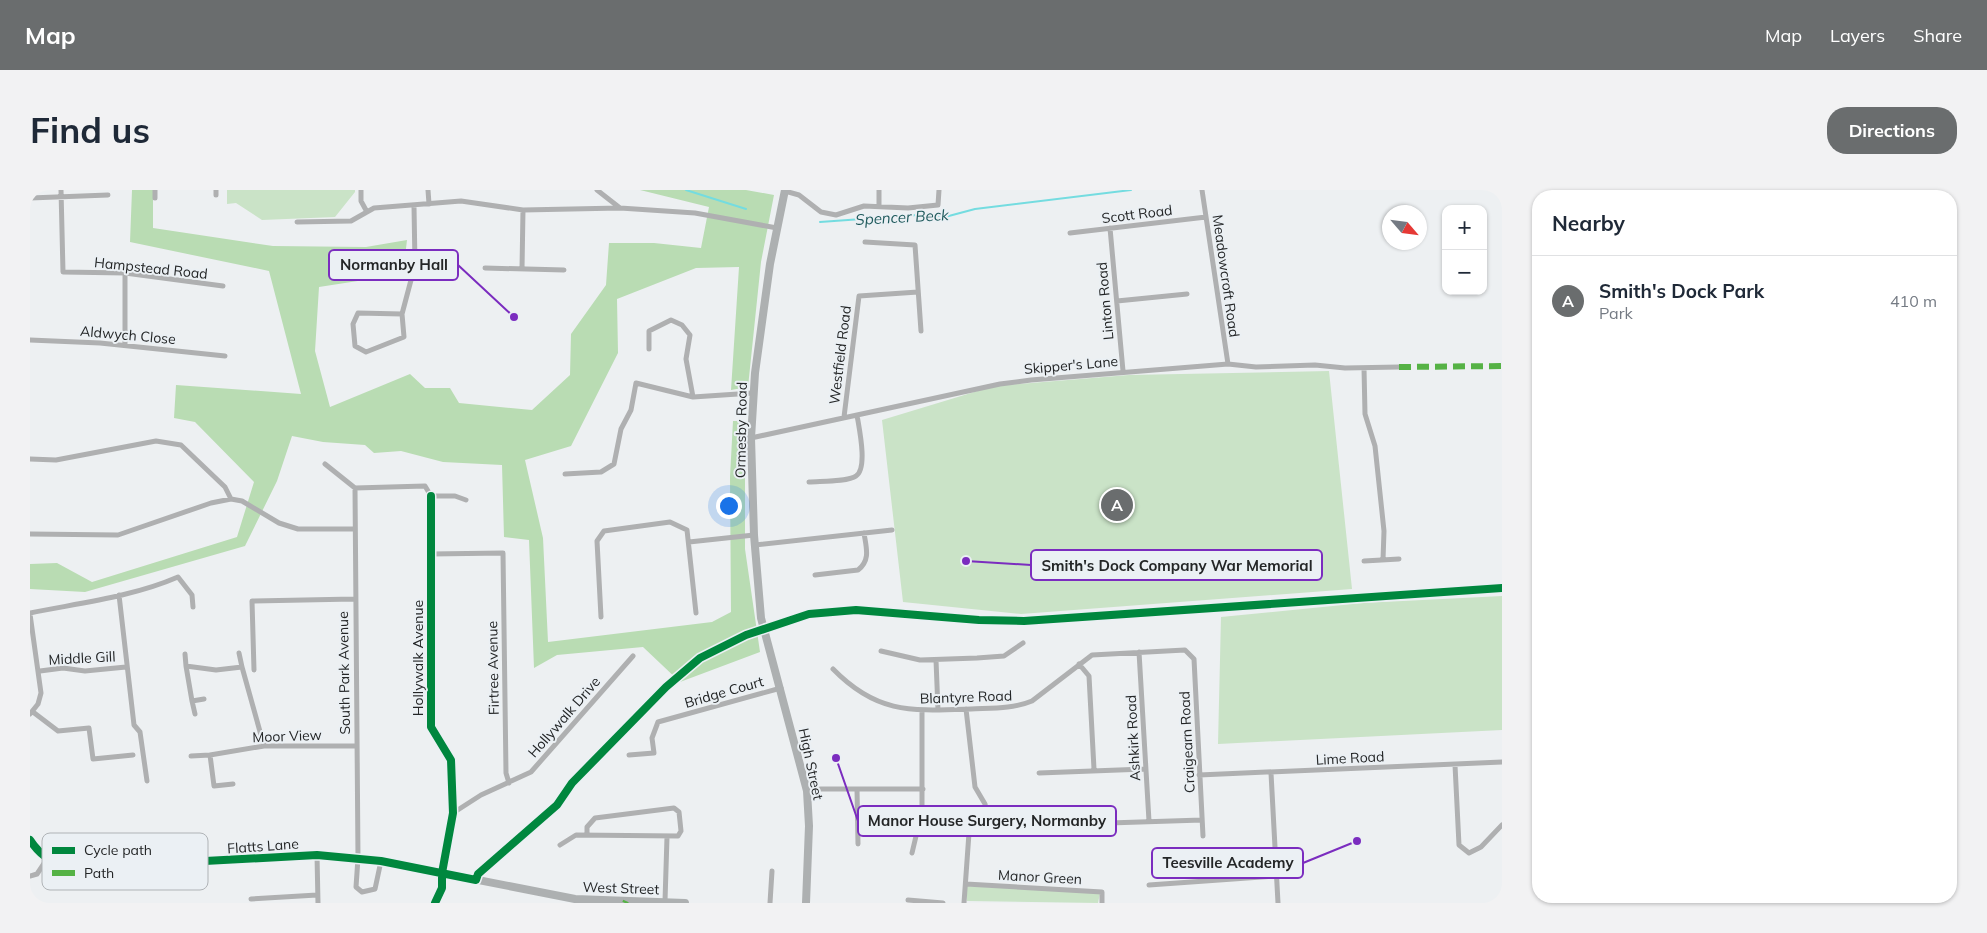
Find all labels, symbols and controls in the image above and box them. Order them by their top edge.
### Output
text: Map [25,20,76,50]
text: Map [1765,24,1802,47]
text: Layers [1830,24,1885,47]
text: Share [1913,24,1962,47]
button: Directions [1827,107,1957,154]
text: Find us [30,108,150,152]
street label: Scott Road [1101,201,1173,227]
water label: Spencer Beck [855,205,951,229]
north arrow [1382,205,1427,250]
map controls [1442,205,1487,295]
button: + [1442,205,1487,250]
text: Nearby [1552,210,1625,236]
street label: Meadowcroft Road [1208,214,1244,338]
callout: Normanby Hall [329,250,458,280]
button: − [1442,250,1487,295]
street label: Hampstead Road [93,253,209,283]
text: Normanby Hall [340,255,448,274]
street label: Linton Road [1093,261,1117,341]
text: Smith's Dock Park [1599,279,1764,303]
text: A [1562,291,1574,311]
text: 410 m [1890,291,1937,311]
text: Park [1599,303,1633,323]
street label: Westfield Road [825,305,855,405]
street label: Aldwych Close [79,322,177,348]
street label: Skipper's Lane [1023,352,1119,378]
street label: Ormesby Road [731,382,751,478]
pin: A [1101,486,1133,524]
your location [716,493,742,519]
callout: Smith's Dock Company War Memorial [1031,550,1322,580]
text: Smith's Dock Company War Memorial [1041,556,1313,575]
street label: Hollywalk Avenue [409,600,427,716]
street label: South Park Avenue [334,611,354,735]
street label: Firtree Avenue [483,621,503,715]
street label: Middle Gill [48,647,116,669]
street label: Bridge Court [682,672,766,712]
street label: Hollywalk Drive [524,673,604,761]
street label: Blantyre Road [919,686,1013,708]
street label: Craigearn Road [1175,691,1199,793]
street label: Ashkirk Road [1122,695,1144,781]
street label: Moor View [252,726,322,746]
street label: High Street [795,726,827,802]
street label: Lime Road [1315,747,1385,769]
callout: Manor House Surgery, Normanby [858,806,1116,836]
text: Manor House Surgery, Normanby [868,811,1107,830]
legend [42,833,208,890]
street label: Flatts Lane [227,835,299,857]
text: Cycle path [84,841,152,859]
callout: Teesville Academy [1152,848,1303,878]
text: Teesville Academy [1162,853,1294,872]
text: Path [84,864,114,882]
street label: Manor Green [998,866,1082,888]
street label: West Street [582,878,660,898]

